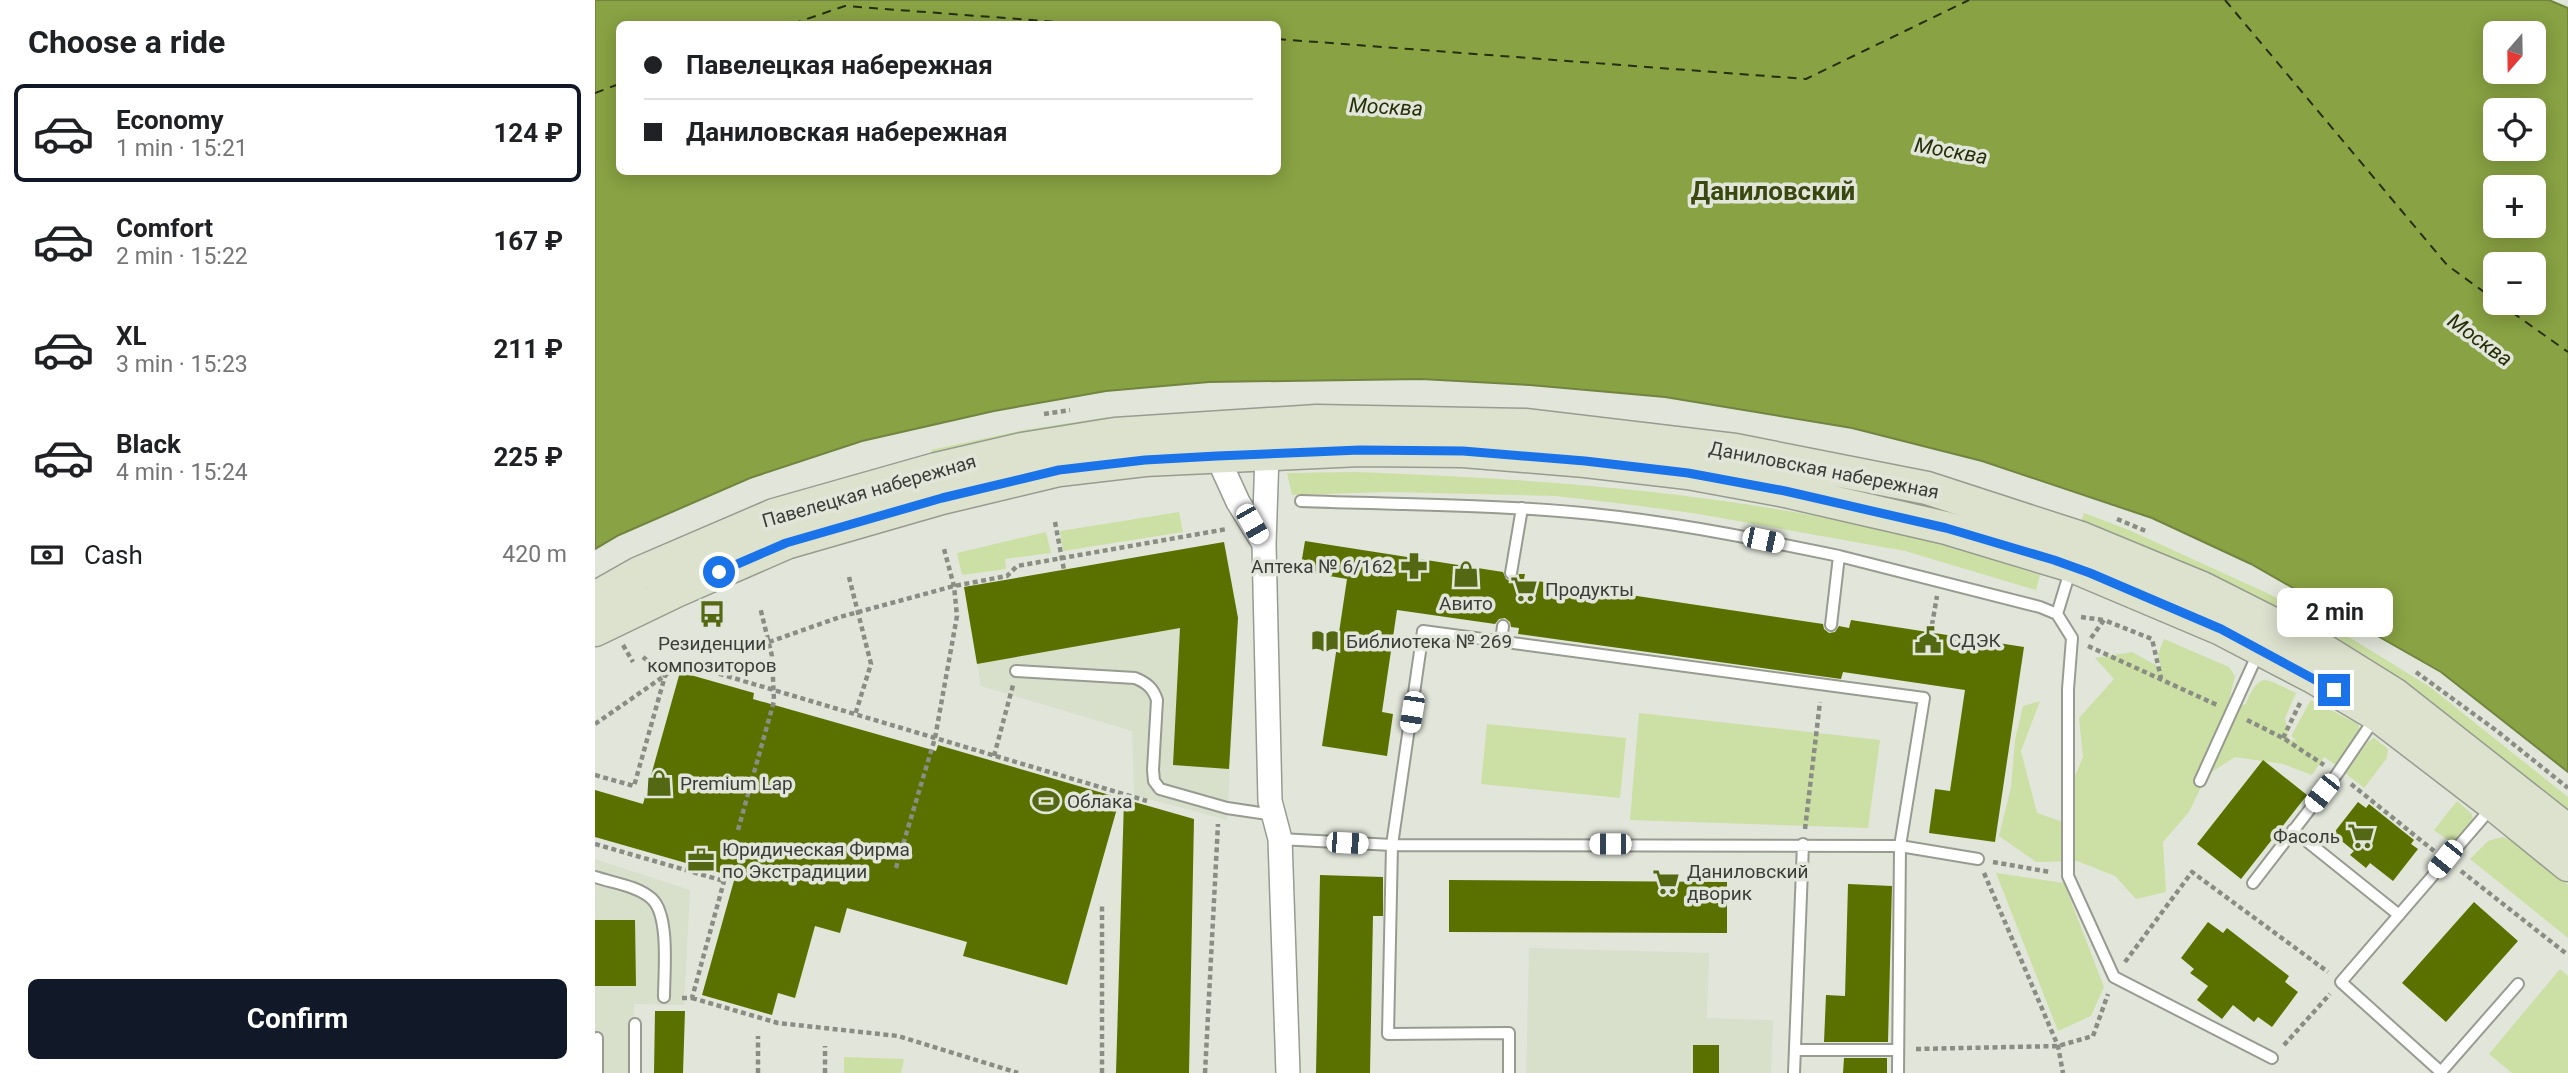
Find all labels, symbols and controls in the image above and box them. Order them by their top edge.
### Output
north arrow [2483,21,2546,84]
map controls [2483,21,2546,315]
text: Choose a ride [28,23,225,61]
text: Павелецкая набережная [686,50,993,80]
water label: Москва [1349,93,1423,121]
button: locate [2483,98,2546,161]
icon: car [32,102,95,165]
text: Economy [116,105,223,135]
text: Даниловская набережная [686,117,1008,147]
text: 124 ₽ [493,118,563,148]
water label: Москва [1913,133,1989,169]
text: 1 min · 15:21 [116,135,248,162]
button: + [2483,175,2546,238]
district label: Даниловский [1691,176,1855,206]
icon: car [32,210,95,273]
text: Comfort [116,213,213,243]
text: 167 ₽ [493,226,563,256]
text: 2 min · 15:22 [116,243,248,270]
button: − [2483,252,2546,315]
water label: Москва [2443,309,2517,371]
icon: car [32,318,95,381]
text: XL [116,321,147,351]
text: 211 ₽ [493,334,563,364]
text: 3 min · 15:23 [116,351,248,378]
icon: car [32,426,95,489]
text: Black [116,429,181,459]
street label: Даниловская набережная [1707,436,1941,504]
text: 225 ₽ [493,442,563,472]
street label: Павелецкая набережная [759,449,979,533]
text: 4 min · 15:24 [116,459,248,486]
car [1233,501,1272,547]
car [1741,525,1786,555]
icon: cash [28,536,66,574]
text: Cash [84,540,143,570]
text: 420 m [502,541,567,568]
pharmacy icon: Аптека № 6/162 [1399,551,1429,581]
place label: Аптека № 6/162 [1251,555,1393,578]
route start [703,556,735,588]
shop icon: Авито [1451,559,1481,589]
supermarket icon: Продукты [1509,574,1539,604]
place label: Продукты [1545,578,1634,601]
callout: 2 min [2276,588,2392,638]
place label: Авито [1439,592,1493,615]
bus stop icon: Резиденции композиторов [697,599,727,629]
text: 2 min [2306,599,2364,626]
public building icon: СДЭК [1913,625,1943,655]
library icon: Библиотека № 269 [1310,626,1340,656]
place label: СДЭК [1949,629,2001,652]
place label: Библиотека № 269 [1346,630,1512,653]
place label: Резиденции композиторов [647,632,777,677]
route end [2318,674,2350,706]
car [1399,690,1426,734]
shop icon: Premium Lap [644,768,674,798]
car [2301,770,2344,816]
place label: Premium Lap [680,772,793,795]
sports icon: Облака [1031,786,1061,816]
place label: Облака [1067,790,1133,813]
supermarket icon: Фасоль [2346,821,2376,851]
place label: Фасоль [2273,825,2340,848]
car [1326,831,1369,855]
car [1590,834,1632,855]
car [2424,836,2467,882]
place label: Юридическая Фирма по Экстрадиции [722,838,910,883]
office icon: Юридическая Фирма по Экстрадиции [686,845,716,875]
place label: Даниловский дворик [1687,860,1808,905]
supermarket icon: Даниловский дворик [1651,867,1681,897]
button: Confirm [28,979,567,1059]

